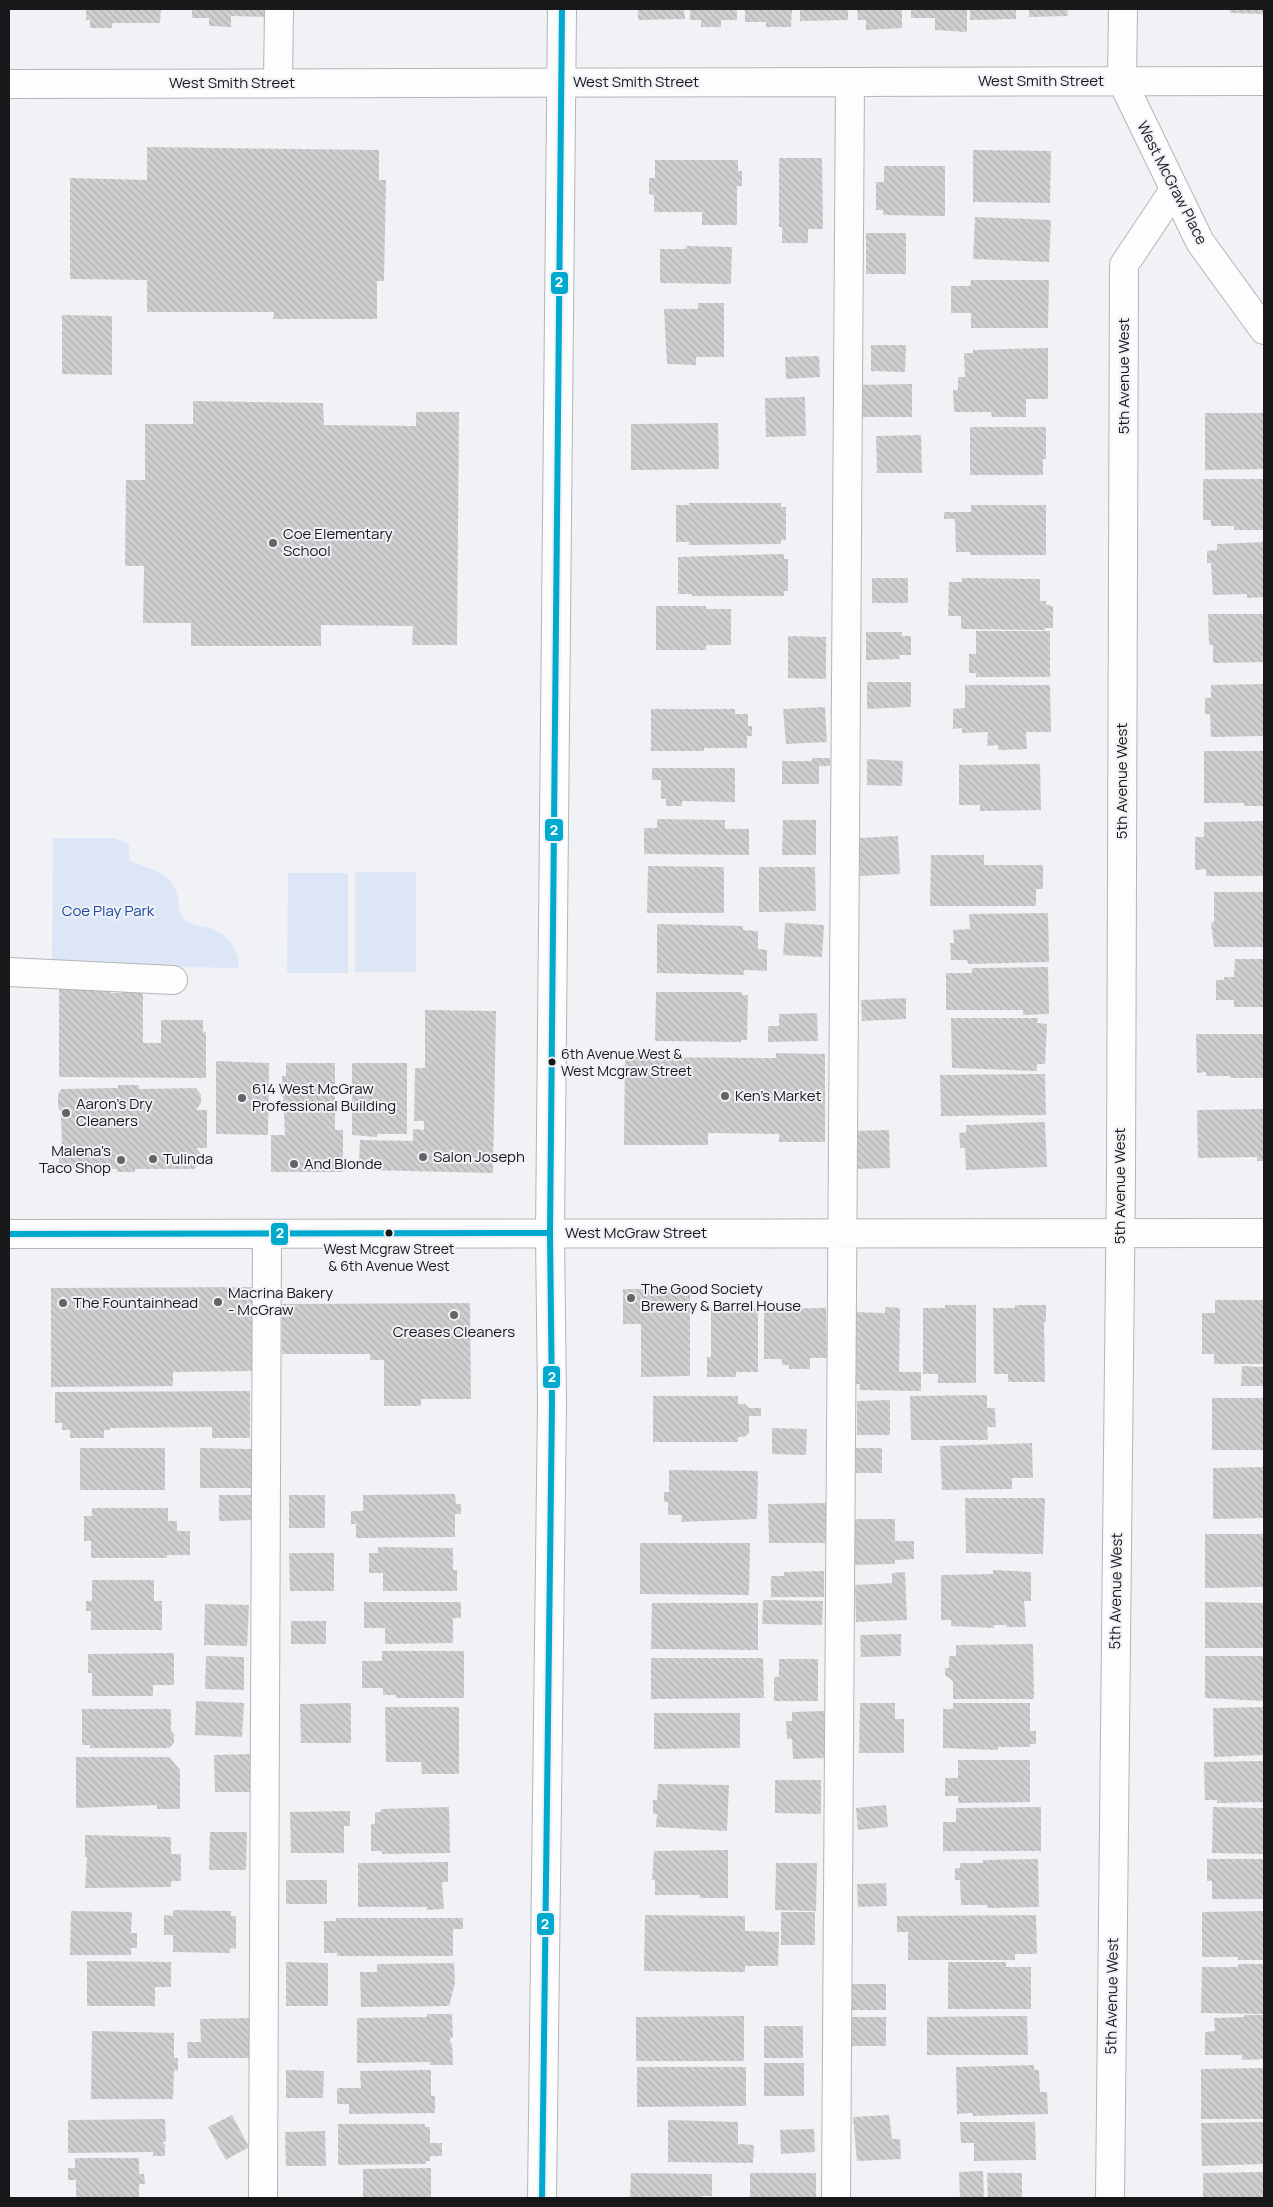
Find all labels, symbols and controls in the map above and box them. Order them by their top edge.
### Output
street label: West Smith Street [978,70,1104,91]
street label: West Smith Street [573,71,699,92]
street label: West Smith Street [169,72,295,93]
street label: West McGraw Place [1132,118,1213,248]
line badge: 2 [550,271,569,295]
text: 2 [555,272,563,291]
street label: 5th Avenue West [1113,318,1134,434]
place label: Coe Elementary School [283,523,393,561]
marker: Coe Elementary School [267,537,279,549]
street label: 5th Avenue West [1111,723,1132,839]
line badge: 2 [544,818,564,842]
text: 2 [550,820,558,839]
park label: Coe Play Park [62,900,155,921]
place label: 6th Avenue West & West Mcgraw Street [561,1044,692,1080]
marker: 6th Avenue West & West Mcgraw Street [547,1057,557,1067]
place label: 614 West McGraw Professional Building [252,1078,396,1116]
place label: Ken's Market [735,1085,822,1106]
marker: Ken's Market [719,1090,731,1102]
marker: 614 West McGraw Professional Building [236,1092,248,1104]
place label: Aaron's Dry Cleaners [76,1093,153,1131]
marker: Aaron's Dry Cleaners [60,1107,72,1119]
street label: 5th Avenue West [1109,1128,1130,1244]
place label: Malena's Taco Shop [39,1140,111,1178]
place label: Salon Joseph [433,1146,525,1167]
place label: Tulinda [163,1148,213,1169]
marker: Salon Joseph [417,1151,429,1163]
marker: Tulinda [147,1153,159,1165]
place label: And Blonde [304,1153,383,1174]
marker: Malena's Taco Shop [115,1154,127,1166]
marker: And Blonde [288,1158,300,1170]
line badge: 2 [270,1222,289,1246]
street label: West McGraw Street [565,1222,707,1243]
text: 2 [276,1223,284,1242]
marker: West Mcgraw Street & 6th Avenue West [384,1228,394,1238]
place label: West Mcgraw Street & 6th Avenue West [324,1239,455,1275]
place label: The Good Society Brewery & Barrel House [641,1278,801,1316]
place label: Macrina Bakery - McGraw [228,1282,333,1320]
place label: The Fountainhead [73,1292,198,1313]
marker: The Good Society Brewery & Barrel House [625,1292,637,1304]
marker: Macrina Bakery - McGraw [212,1296,224,1308]
marker: The Fountainhead [57,1297,69,1309]
marker: Creases Cleaners [448,1309,460,1321]
place label: Creases Cleaners [393,1321,515,1342]
line badge: 2 [542,1365,561,1389]
text: 2 [548,1367,556,1386]
street label: 5th Avenue West [1104,1532,1127,1650]
line badge: 2 [536,1912,555,1936]
text: 2 [541,1914,549,1933]
street label: 5th Avenue West [1100,1937,1123,2055]

